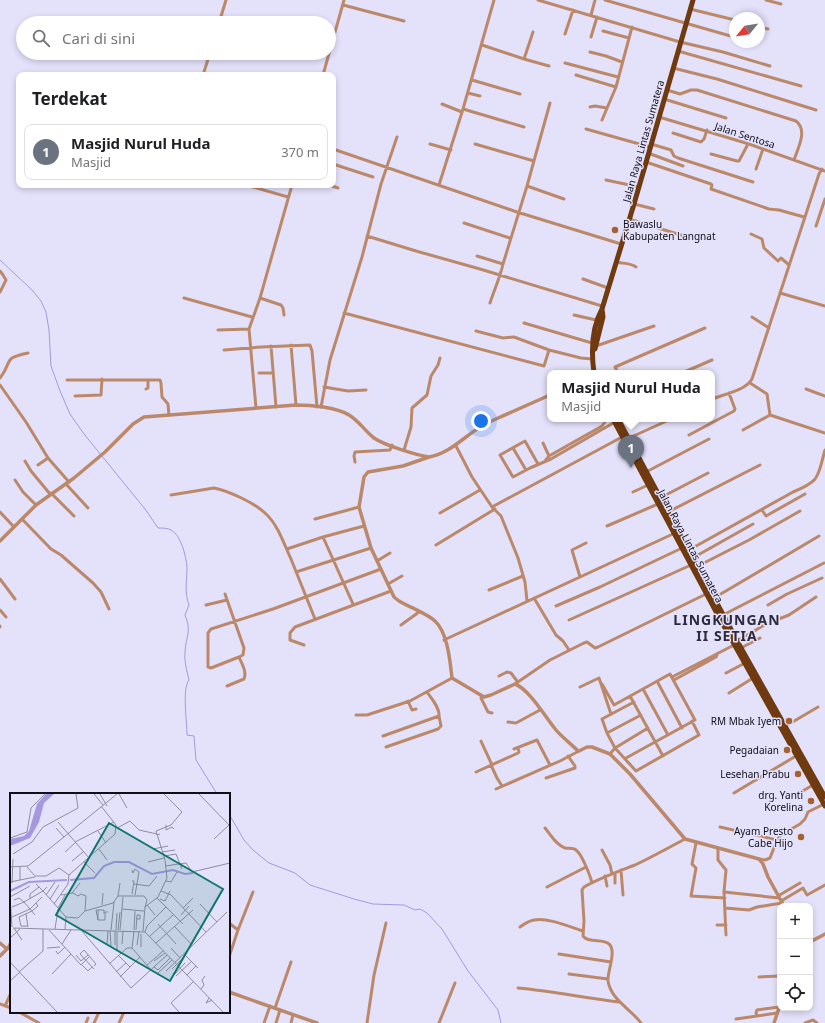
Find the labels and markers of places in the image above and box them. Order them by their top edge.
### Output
place label: Bawaslu Kabupaten Langnat [623,217,716,243]
marker: Bawaslu Kabupaten Langnat [610,225,620,235]
pin: 1 [618,435,644,468]
place label: RM Mbak Iyem [711,714,781,728]
marker: RM Mbak Iyem [784,716,794,726]
place label: Pegadaian [729,743,779,757]
marker: Pegadaian [782,745,792,755]
place label: Lesehan Prabu [720,767,790,781]
marker: Lesehan Prabu [793,769,803,779]
place label: drg. Yanti Korelina [758,788,803,814]
marker: drg. Yanti Korelina [806,796,816,806]
place label: Ayam Presto Cabe Hijo [734,824,793,850]
marker: Ayam Presto Cabe Hijo [796,832,806,842]

